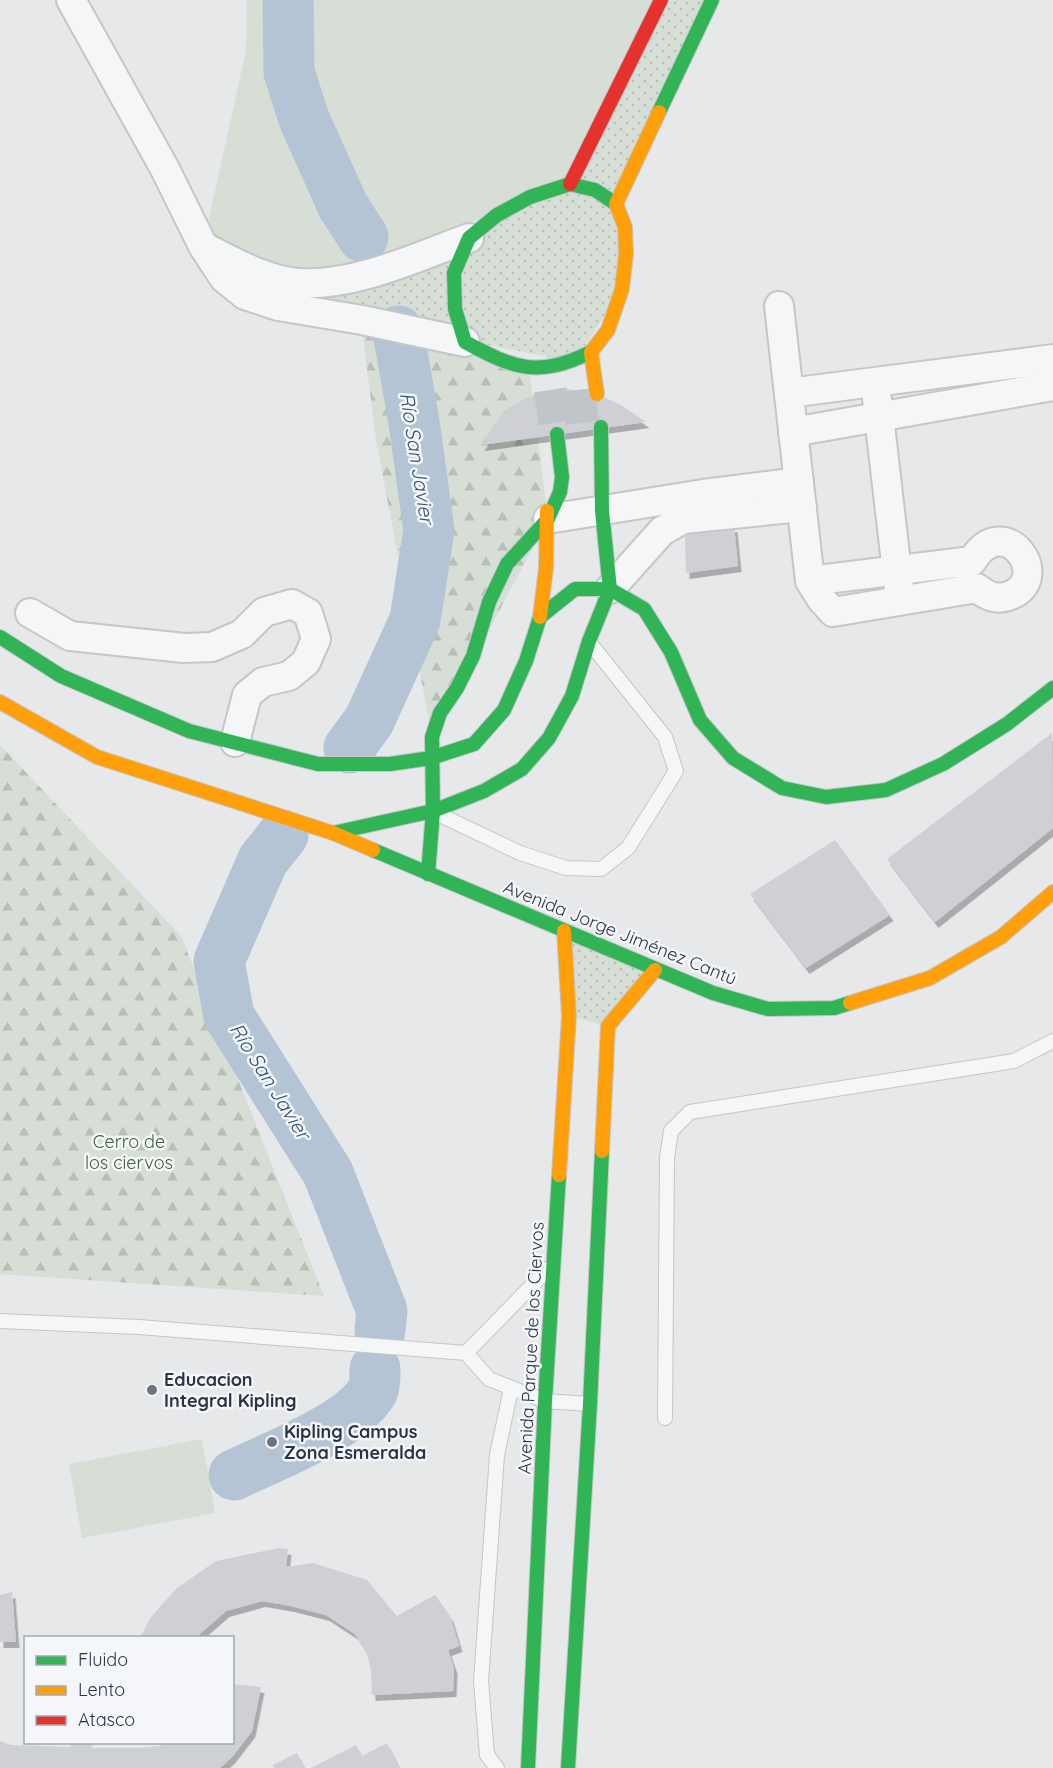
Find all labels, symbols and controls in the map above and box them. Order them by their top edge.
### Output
water label: Río San Javier [395,390,441,528]
street label: Avenida Jorge Jiménez Cantú [500,875,740,990]
water label: Río San Javier [225,1018,317,1146]
park label: Cerro de los ciervos [85,1130,173,1174]
street label: Avenida Parque de los Ciervos [512,1221,549,1475]
place label: Educacion Integral Kipling [164,1368,296,1412]
marker: Educacion Integral Kipling [145,1383,159,1397]
place label: Kipling Campus Zona Esmeralda [284,1420,426,1464]
marker: Kipling Campus Zona Esmeralda [265,1435,279,1449]
legend [24,1636,234,1744]
text: Fluido [78,1648,128,1671]
text: Lento [78,1678,125,1701]
text: Atasco [78,1708,135,1731]

